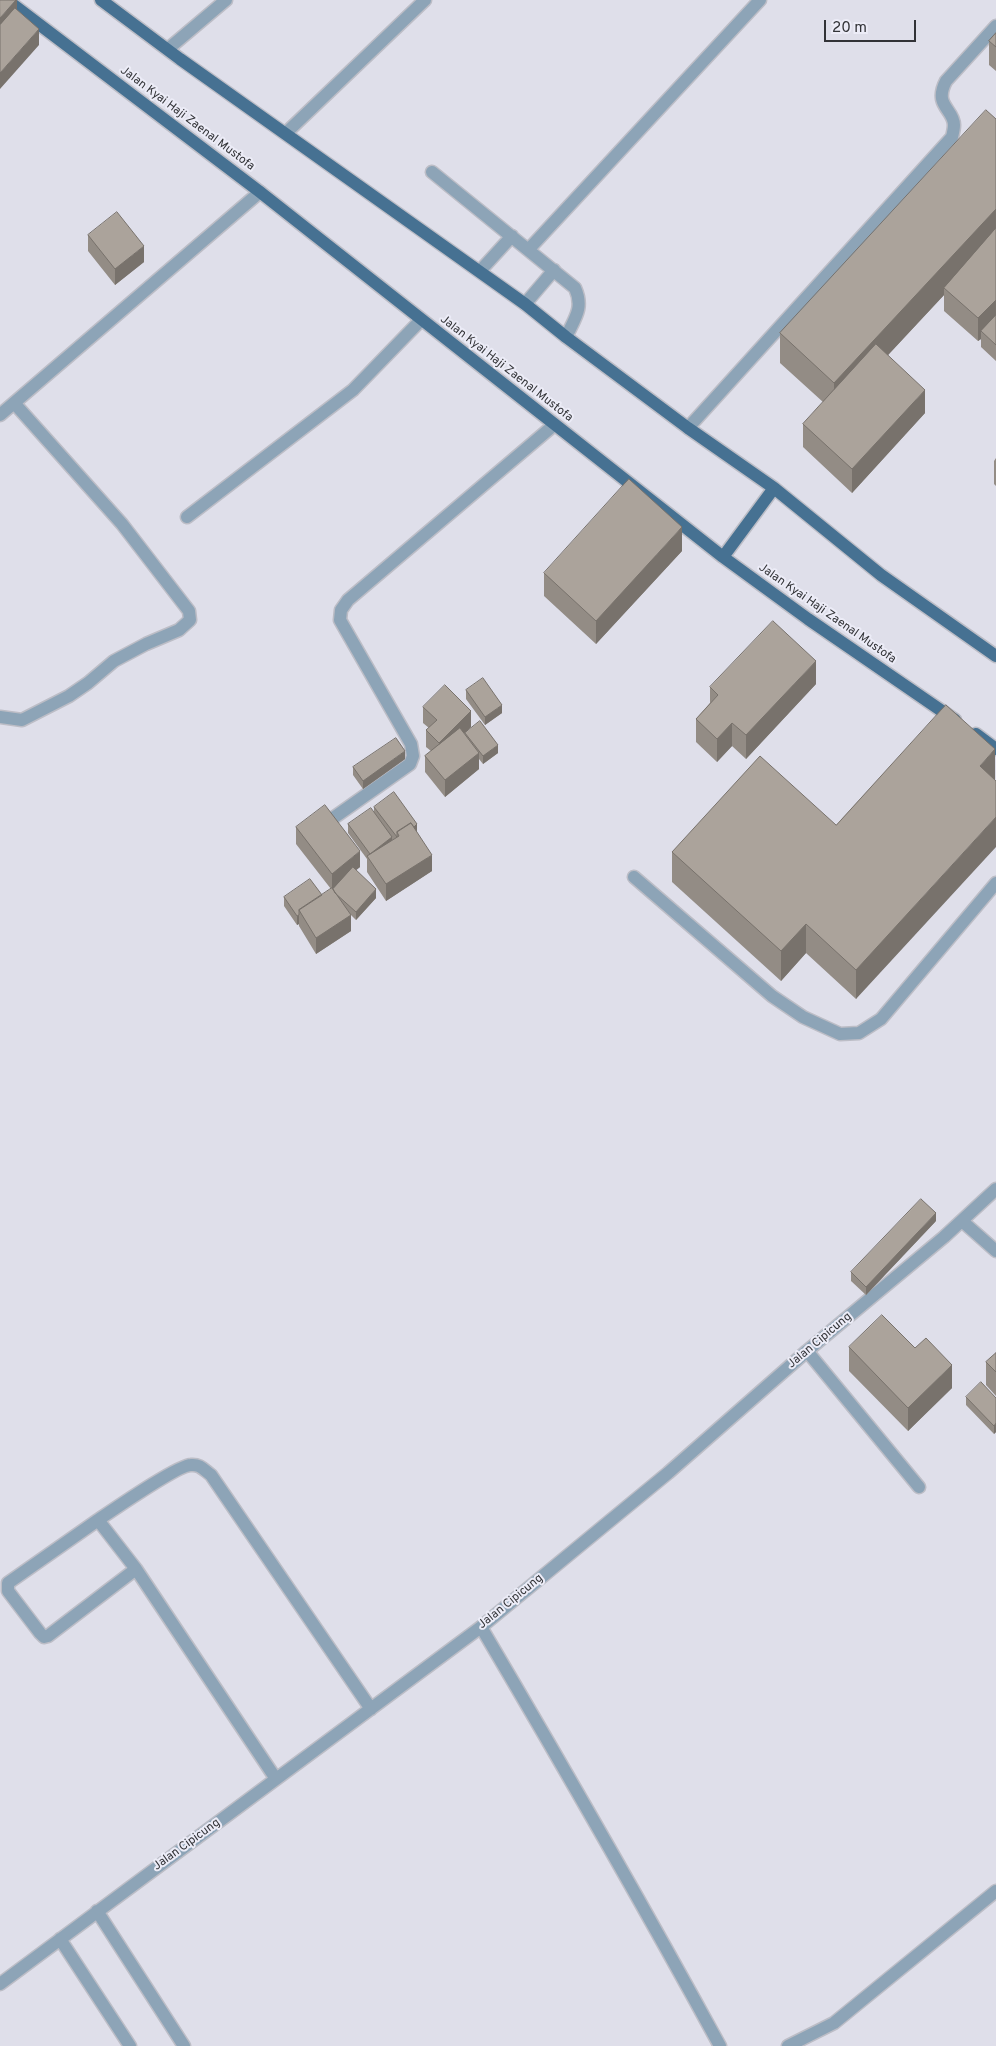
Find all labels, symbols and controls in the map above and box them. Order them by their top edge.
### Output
scale bar [826,10,918,42]
text: 20 m [832,19,867,38]
street label: Jalan Kyai Haji Zaenal Mustofa [117,64,257,174]
street label: Jalan Kyai Haji Zaenal Mustofa [437,313,575,425]
street label: Jalan Kyai Haji Zaenal Mustofa [755,561,899,667]
street label: Jalan Cipicung [785,1310,855,1372]
street label: Jalan Cipicung [476,1572,546,1632]
street label: Jalan Cipicung [151,1816,223,1874]

